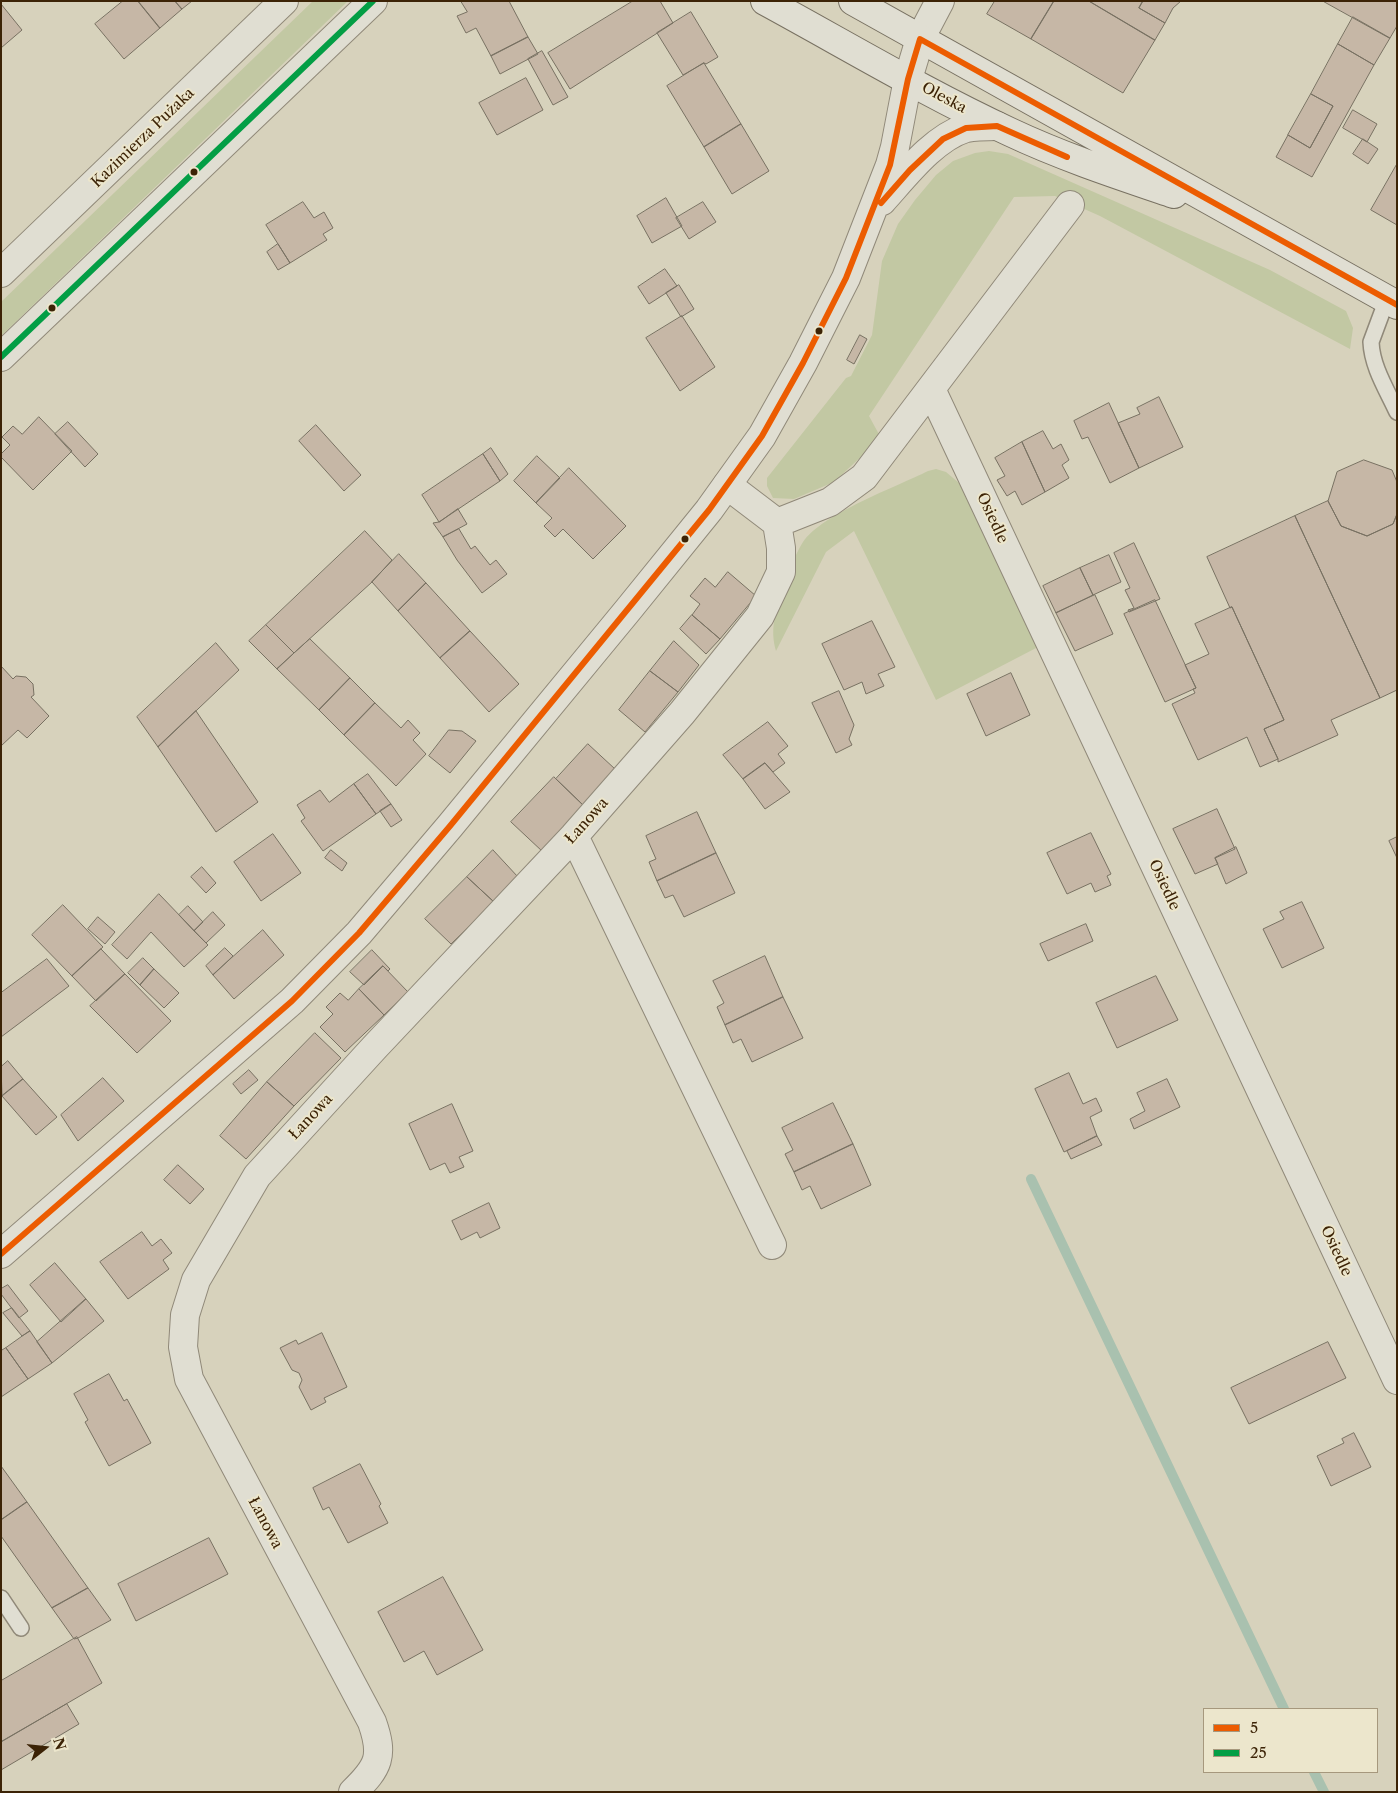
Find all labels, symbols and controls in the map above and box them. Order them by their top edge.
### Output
street label: Oleska [919,79,969,117]
street label: Kazimierza Pużaka [88,84,198,192]
unlabelled marker [189,167,199,177]
unlabelled marker [47,303,57,313]
unlabelled marker [814,326,824,336]
street label: Osiedle [972,490,1012,546]
unlabelled marker [680,534,690,544]
street label: Łanowa [562,794,612,848]
street label: Osiedle [1144,857,1184,913]
street label: Łanowa [285,1090,337,1144]
street label: Osiedle [1316,1223,1356,1279]
street label: Łanowa [244,1494,286,1552]
legend [1203,1708,1378,1773]
text: 5 [1250,1718,1258,1737]
north arrow [20,1723,70,1773]
text: N [49,1736,70,1752]
text: 25 [1250,1743,1267,1762]

